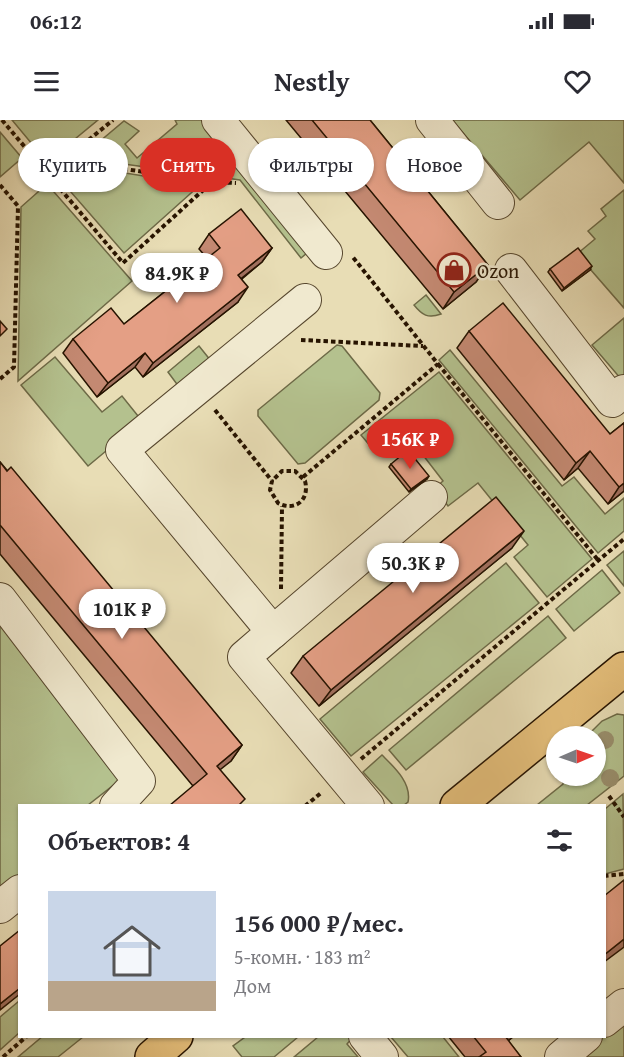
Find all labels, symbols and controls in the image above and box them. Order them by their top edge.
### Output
text: 06:12 [30,5,82,37]
text: Nestly [274,61,350,101]
icon: menu [30,65,63,98]
icon: heart [561,65,594,98]
chip: Купить [18,138,128,192]
chip: Снять [140,138,236,192]
chip: Фильтры [248,138,374,192]
chip: Новое [386,138,484,192]
shop icon: Ozon [436,252,472,288]
pin: 84.9K ₽ [122,253,232,304]
place label: Ozon [477,256,519,285]
text: 84.9K ₽ [145,258,209,287]
pin: 156K ₽ [361,419,459,470]
text: 156K ₽ [381,424,439,453]
pin: 50.3K ₽ [358,543,468,594]
text: 50.3K ₽ [381,548,445,577]
pin: 101K ₽ [73,589,171,640]
text: 101K ₽ [93,594,151,623]
north arrow [546,726,606,786]
map controls [546,726,606,786]
text: Объектов: 4 [48,821,191,860]
icon: filters [543,824,576,857]
text: 156 000 ₽/мес. [234,903,404,942]
icon: home [96,915,168,987]
text: 5-комн. · 183 m² [234,942,370,971]
text: Дом [234,971,271,1000]

